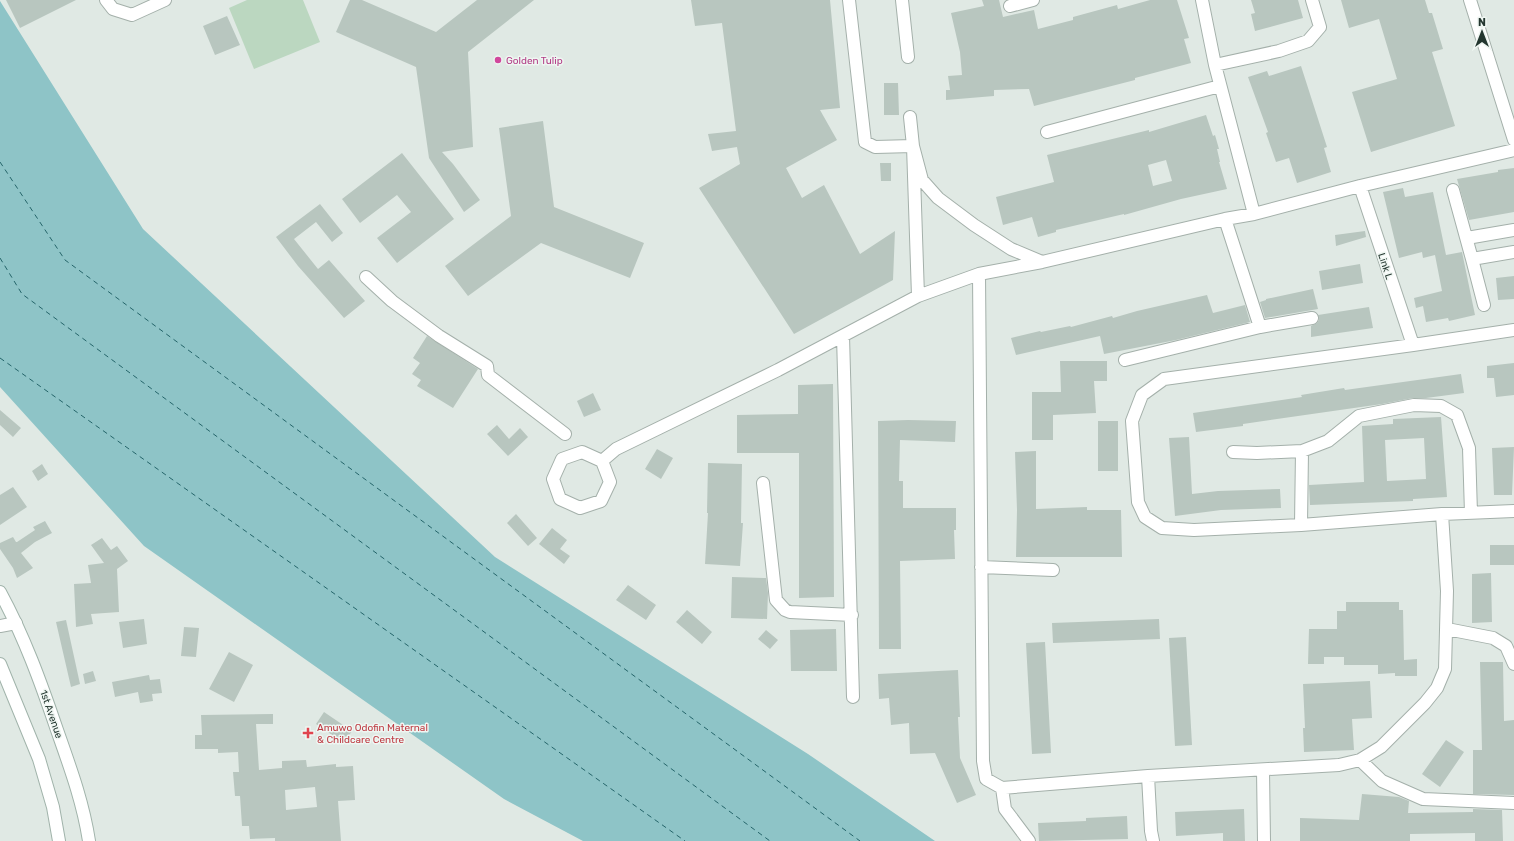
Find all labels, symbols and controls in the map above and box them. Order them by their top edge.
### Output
north arrow [1462,12,1502,52]
text: N [1478,16,1486,29]
marker: Golden Tulip [493,55,503,65]
place label: Golden Tulip [506,55,563,67]
street label: Link L [1375,251,1395,281]
street label: 1st Avenue [37,688,65,741]
place label: Amuwo Odofin Maternal & Childcare Centre [317,722,428,746]
marker: Amuwo Odofin Maternal & Childcare Centre [302,727,314,739]

